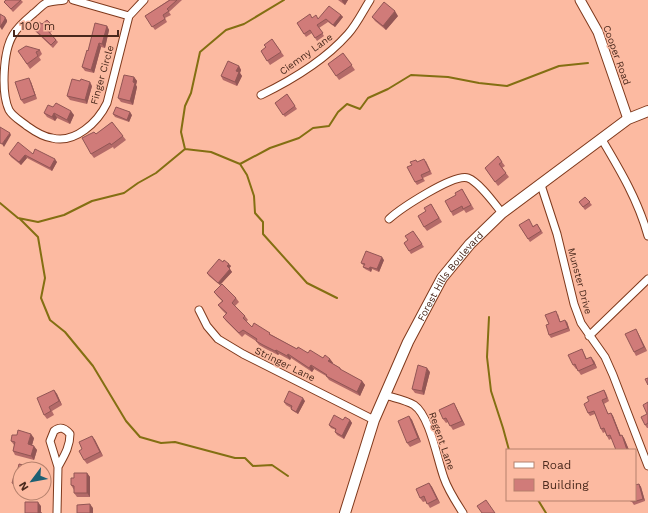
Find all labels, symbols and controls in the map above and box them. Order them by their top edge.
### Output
scale bar [14,12,118,38]
text: 100 m [20,19,55,33]
street label: Cooper Road [601,24,633,86]
street label: Ciemny Lane [277,31,335,77]
street label: Finger Circle [88,44,116,106]
street label: Forest Hills Boulevard [415,229,485,323]
street label: Munster Drive [566,247,594,316]
street label: Stringer Lane [253,345,317,383]
street label: Regent Lane [427,411,457,472]
legend [506,449,636,501]
text: Road [542,458,571,472]
north arrow [12,461,52,501]
text: Building [542,478,589,492]
text: N [16,479,32,493]

